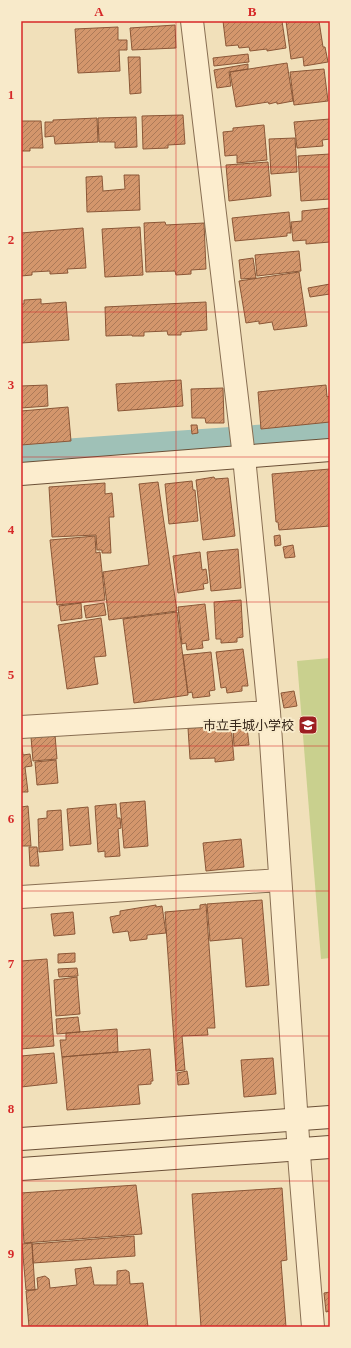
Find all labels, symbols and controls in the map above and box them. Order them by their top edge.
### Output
text: A [94,4,104,19]
text: B [248,4,257,19]
text: 1 [8,87,14,102]
text: 2 [8,232,14,247]
text: 3 [8,377,15,392]
text: 4 [8,522,15,537]
text: 5 [8,667,15,682]
school or university icon: 市立手城小学校 [297,714,319,736]
place label: 市立手城小学校 [203,718,294,733]
text: 6 [8,811,15,826]
text: 7 [8,956,15,971]
text: 8 [8,1101,15,1116]
text: 9 [8,1246,15,1261]

